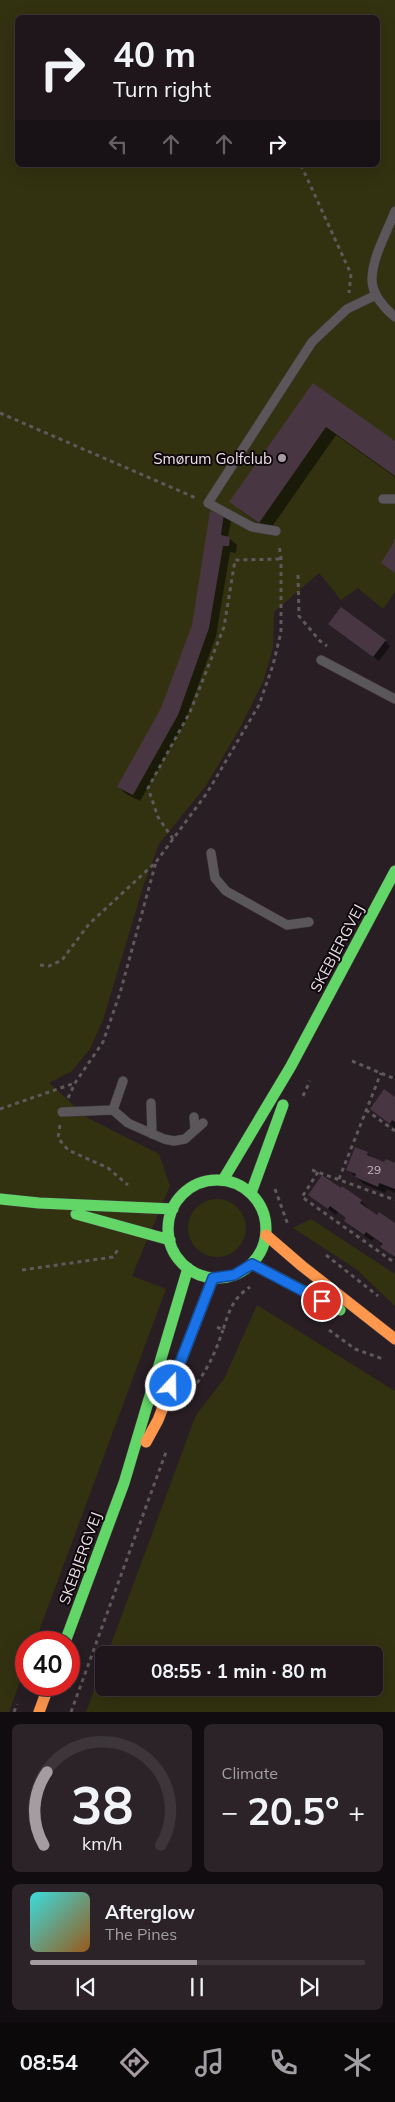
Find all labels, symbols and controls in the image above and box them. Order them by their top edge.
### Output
text: 40 m [113,32,196,76]
icon: right [30,35,95,100]
text: Turn right [113,75,211,103]
icon: left [104,130,132,158]
icon: ahead [157,130,185,158]
icon: ahead [210,130,238,158]
icon: right [263,130,291,158]
place label: Smørum Golfclub [153,449,272,468]
marker: Smørum Golfclub [276,452,288,464]
street label: SKEBJERGVEJ [306,901,368,995]
house number: 29 [367,1162,381,1177]
pin [301,1280,343,1322]
icon: arrive [308,1287,336,1315]
position arrow [144,1359,196,1411]
street label: SKEBJERGVEJ [54,1509,106,1607]
speed limit sign: 40 [15,1631,80,1696]
text: 08:55 · 1 min · 80 m [151,1659,327,1683]
text: Climate [222,1763,278,1783]
text: 38 [71,1772,133,1837]
text: 20.5° [247,1787,339,1835]
text: − [222,1794,238,1829]
text: + [348,1794,365,1829]
text: km/h [82,1832,122,1854]
text: Afterglow [105,1900,195,1924]
text: The Pines [105,1924,177,1944]
icon: previous [72,1973,100,2001]
icon: pause [183,1973,211,2001]
icon: next [295,1973,323,2001]
icon: directions [117,2045,152,2080]
icon: music [192,2045,227,2080]
icon: phone [266,2045,301,2080]
icon: climate [340,2045,375,2080]
text: 08:54 [20,2048,78,2076]

